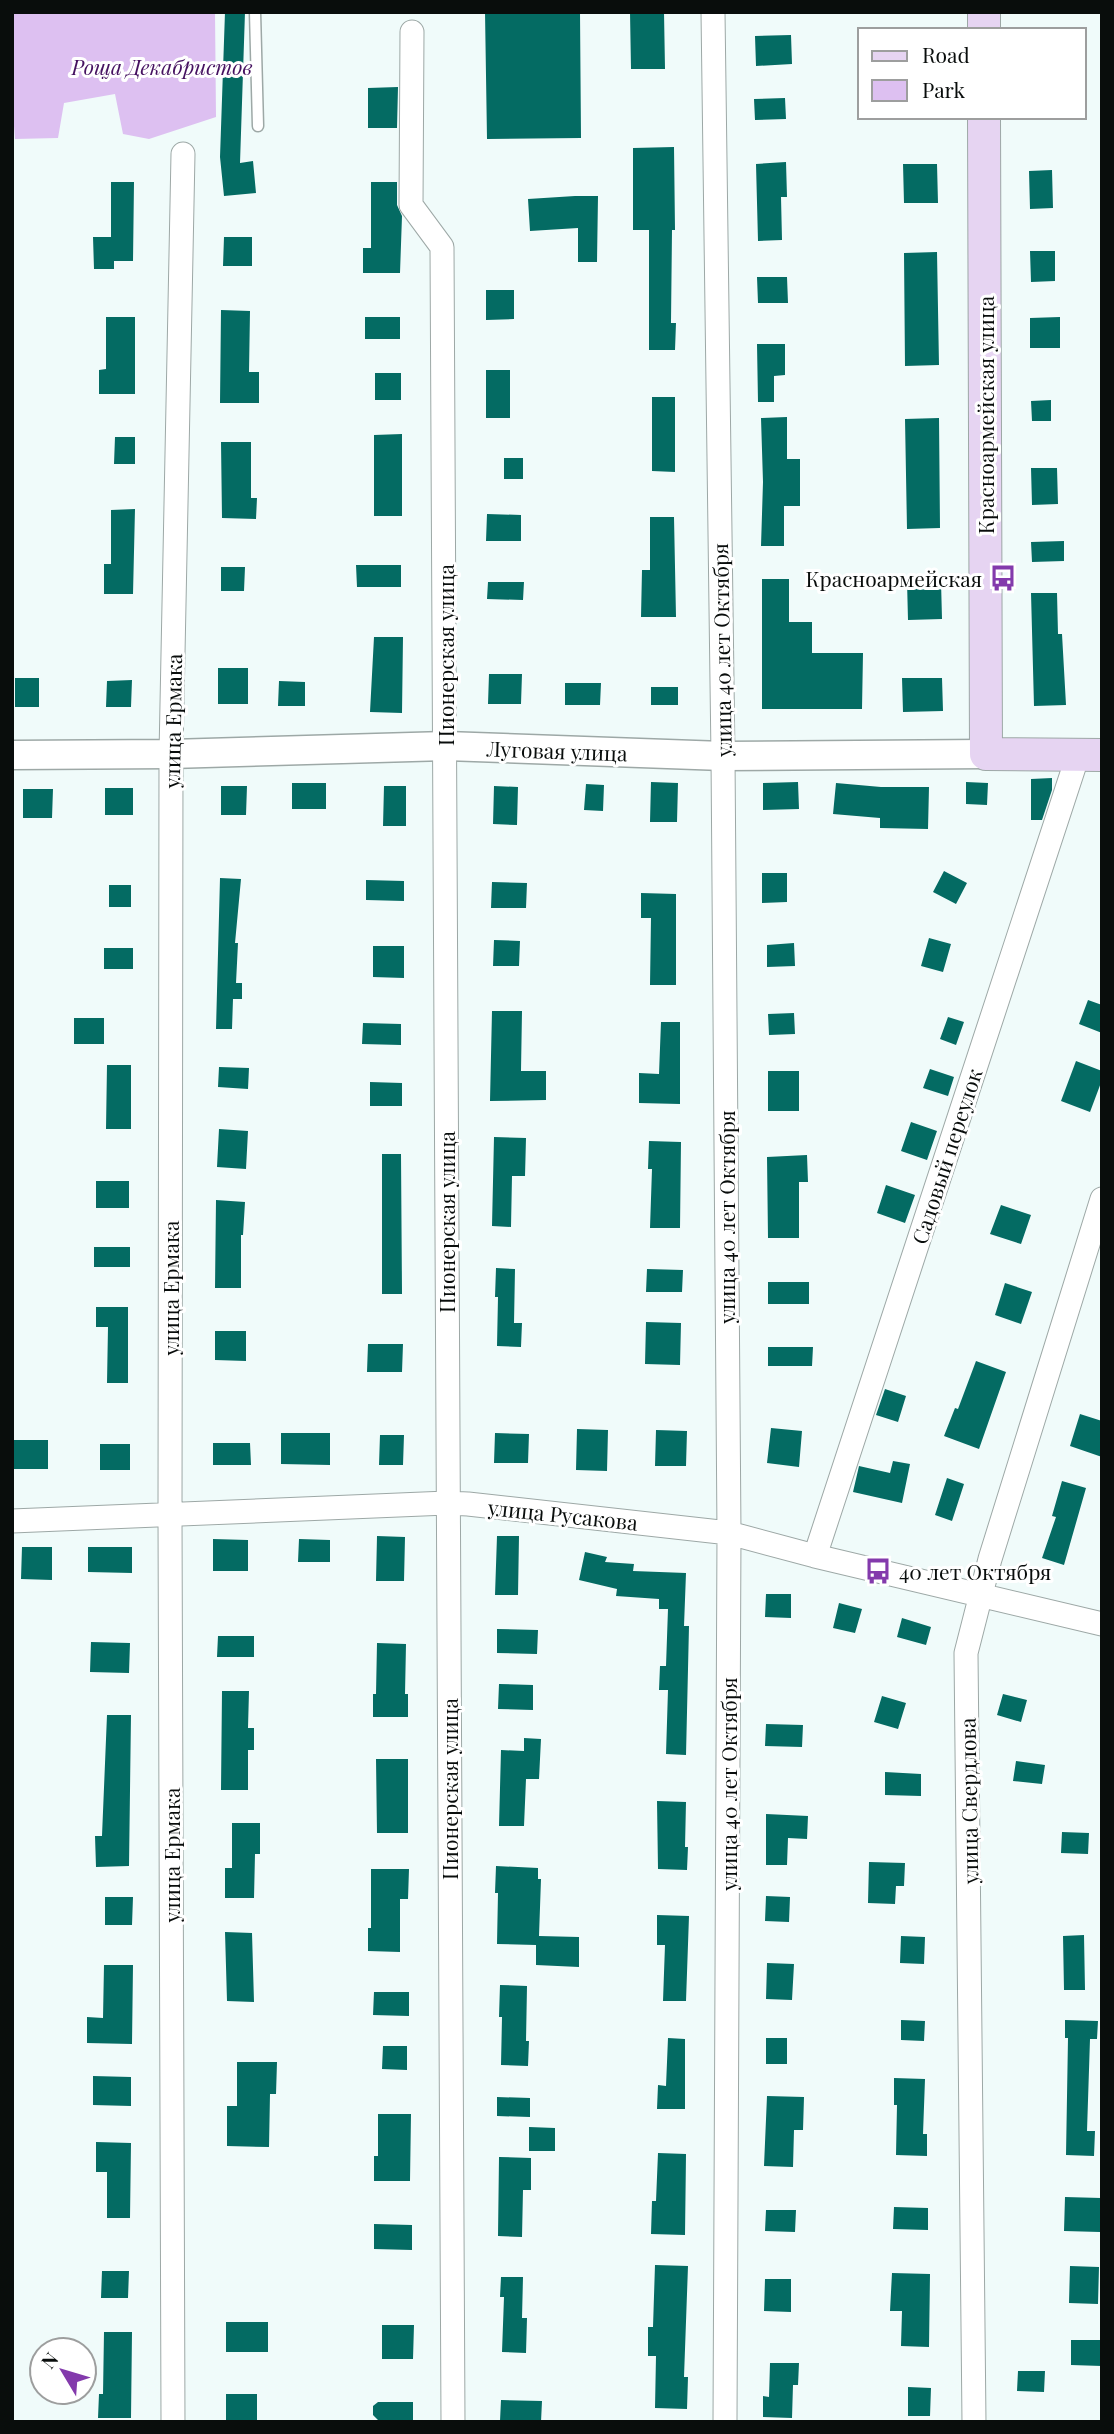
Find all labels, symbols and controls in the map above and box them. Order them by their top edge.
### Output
legend [858,28,1086,119]
text: Road [922,40,970,68]
park label: Роща Декабристов [70,52,253,80]
text: Park [922,75,966,103]
street label: Красноармейская улица [971,295,999,534]
street label: улица 40 лет Октября [705,543,737,758]
street label: Пионерская улица [431,563,459,746]
bus stop icon: Красноармейская [988,563,1018,593]
place label: Красноармейская [805,564,982,592]
street label: улица Ермака [157,653,187,790]
street label: Луговая улица [485,734,629,766]
street label: Садовый переулок [904,1065,988,1247]
street label: улица 40 лет Октября [712,1110,740,1325]
street label: Пионерская улица [432,1130,460,1313]
street label: улица Ермака [156,1220,184,1356]
street label: улица Русакова [486,1492,640,1536]
bus stop icon: 40 лет Октября [863,1556,893,1586]
place label: 40 лет Октября [899,1557,1051,1585]
street label: улица 40 лет Октября [714,1677,742,1892]
street label: Пионерская улица [435,1697,463,1880]
street label: улица Свердлова [953,1717,983,1885]
street label: улица Ермака [157,1787,185,1923]
north arrow [28,2336,98,2406]
text: N [34,2346,63,2373]

